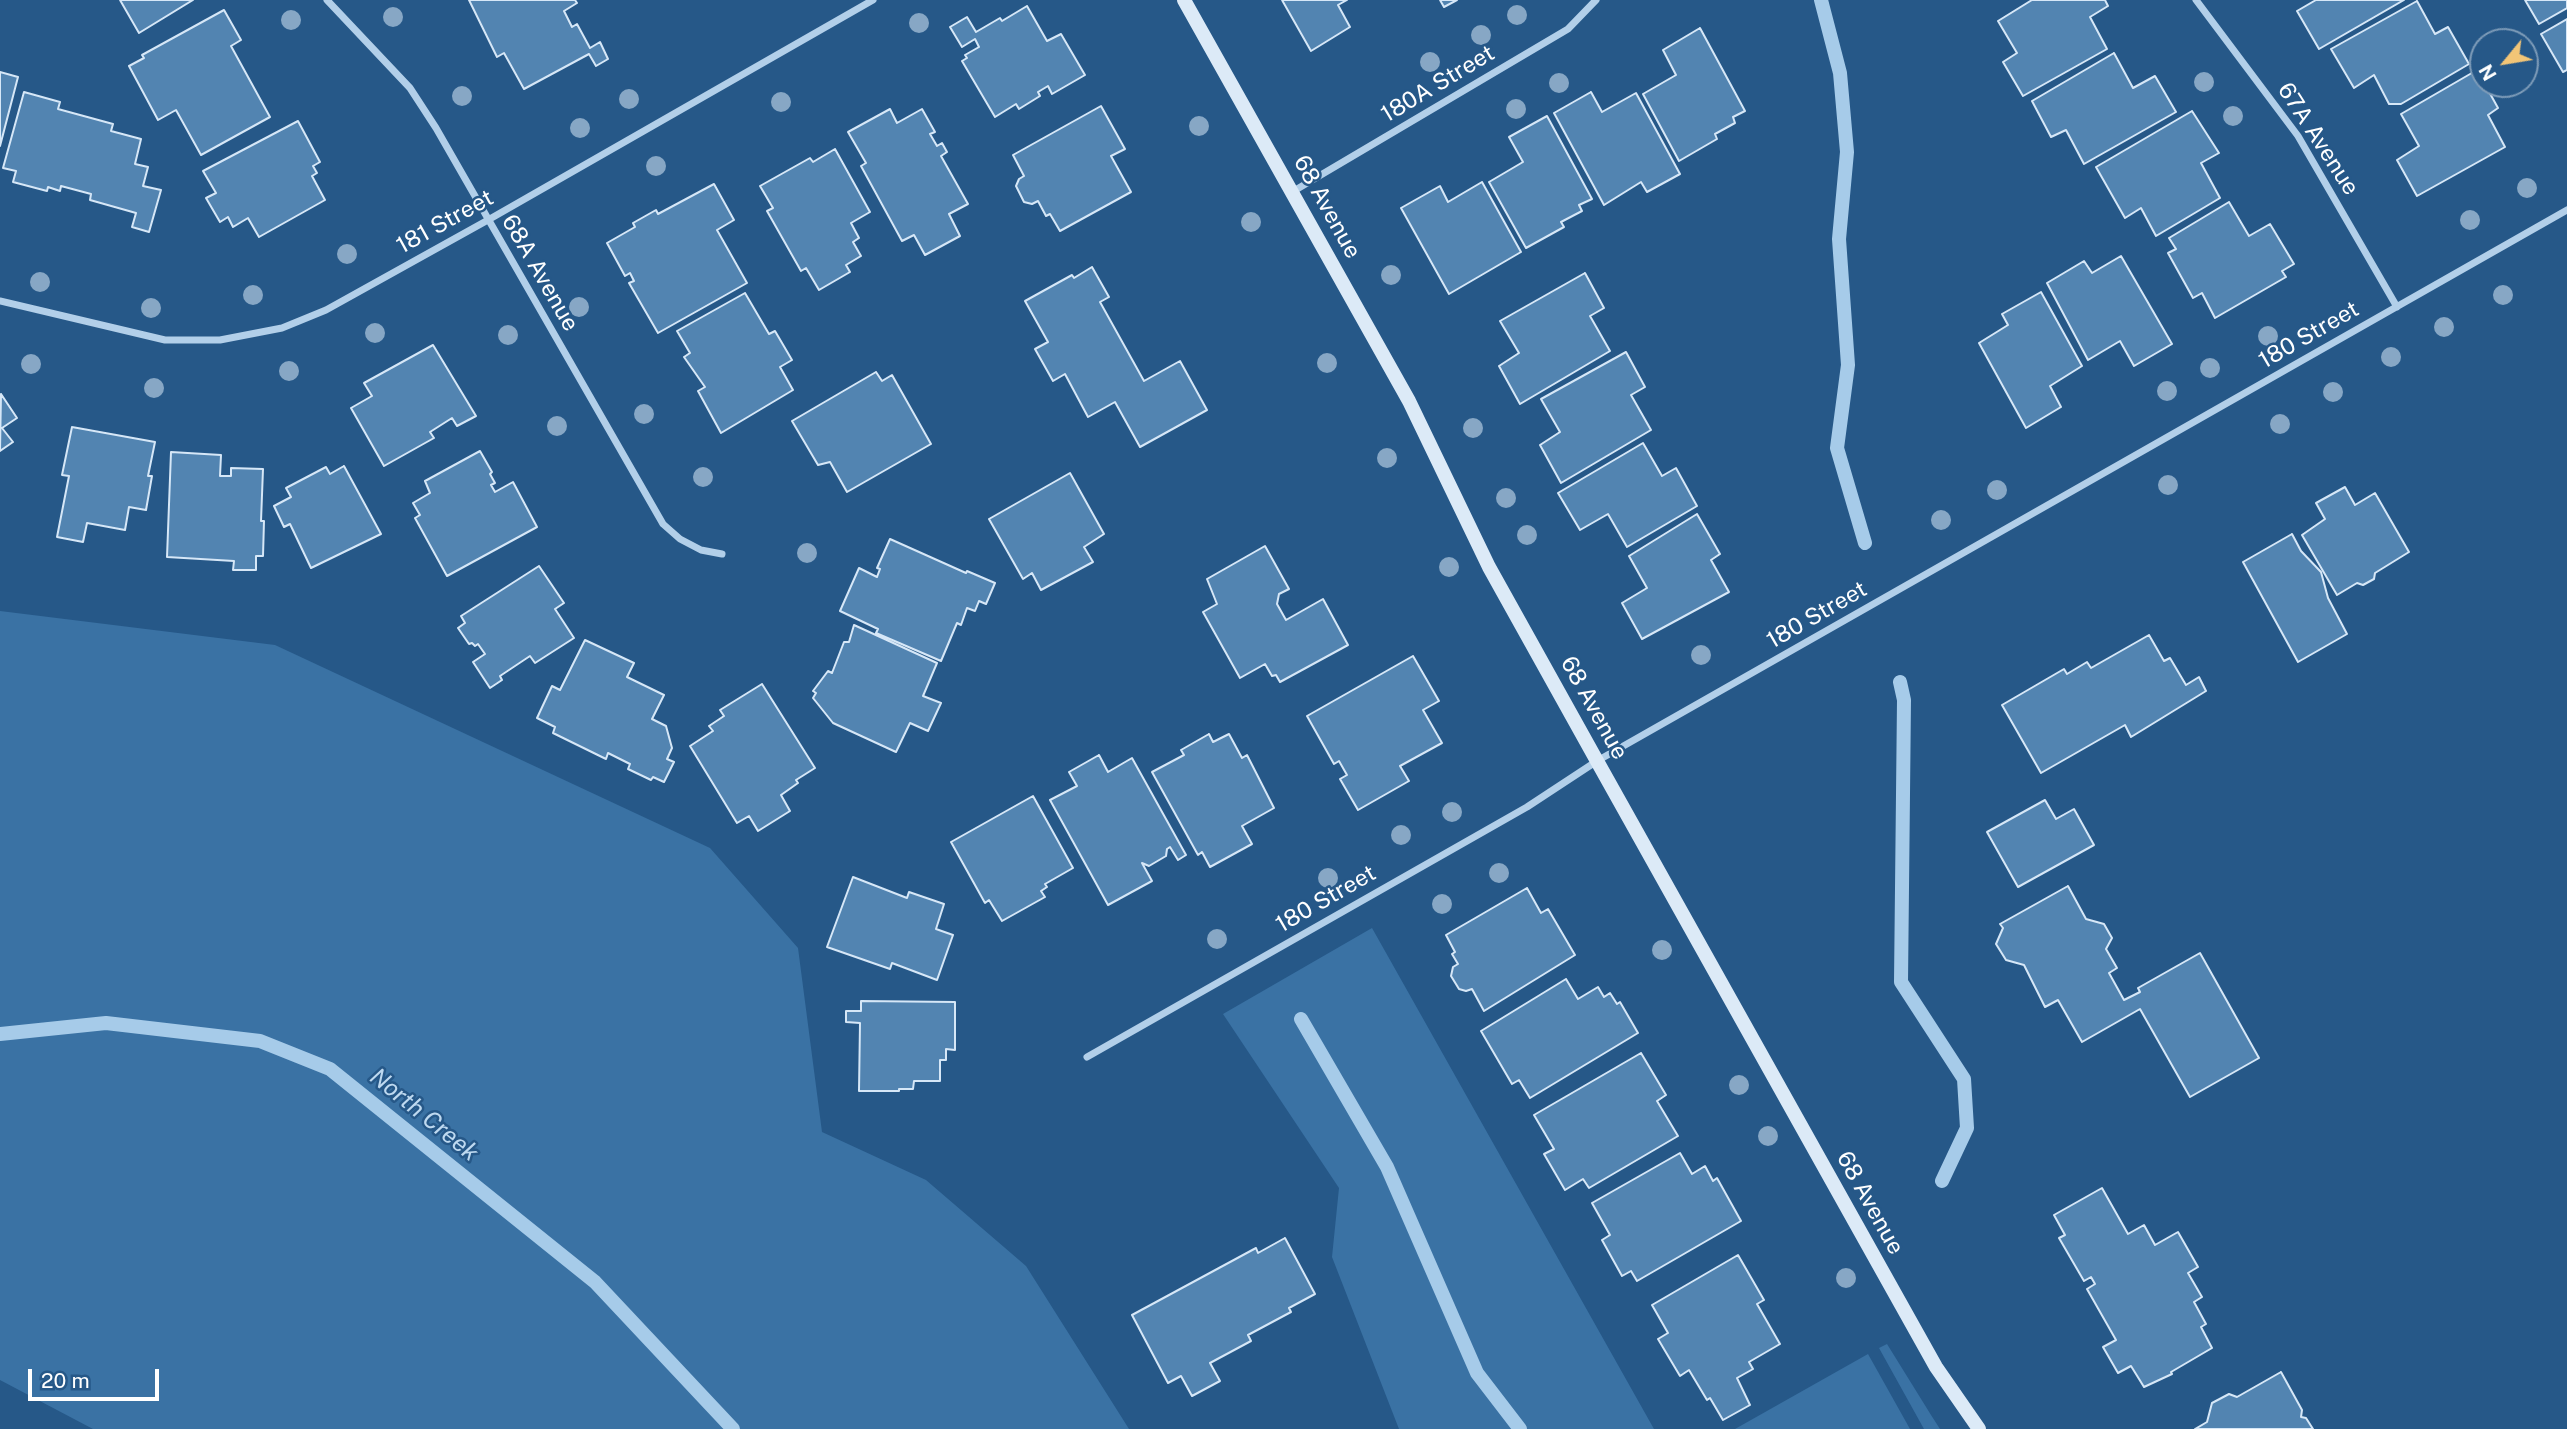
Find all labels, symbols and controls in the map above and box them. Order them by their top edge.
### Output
north arrow [2469,28,2539,98]
street label: 180A Street [1376,39,1500,129]
text: N [2474,61,2501,84]
street label: 67A Avenue [2271,78,2365,200]
street label: 68 Avenue [1287,151,1367,263]
street label: 181 Street [392,184,498,260]
street label: 68A Avenue [496,210,584,336]
street label: 180 Street [2254,295,2364,375]
street label: 180 Street [1762,575,1872,655]
street label: 68 Avenue [1554,652,1634,764]
street label: 180 Street [1271,859,1381,939]
water label: North Creek [364,1062,484,1168]
street label: 68 Avenue [1830,1147,1910,1259]
scale bar [32,1356,163,1400]
text: 20 m [41,1368,90,1393]

